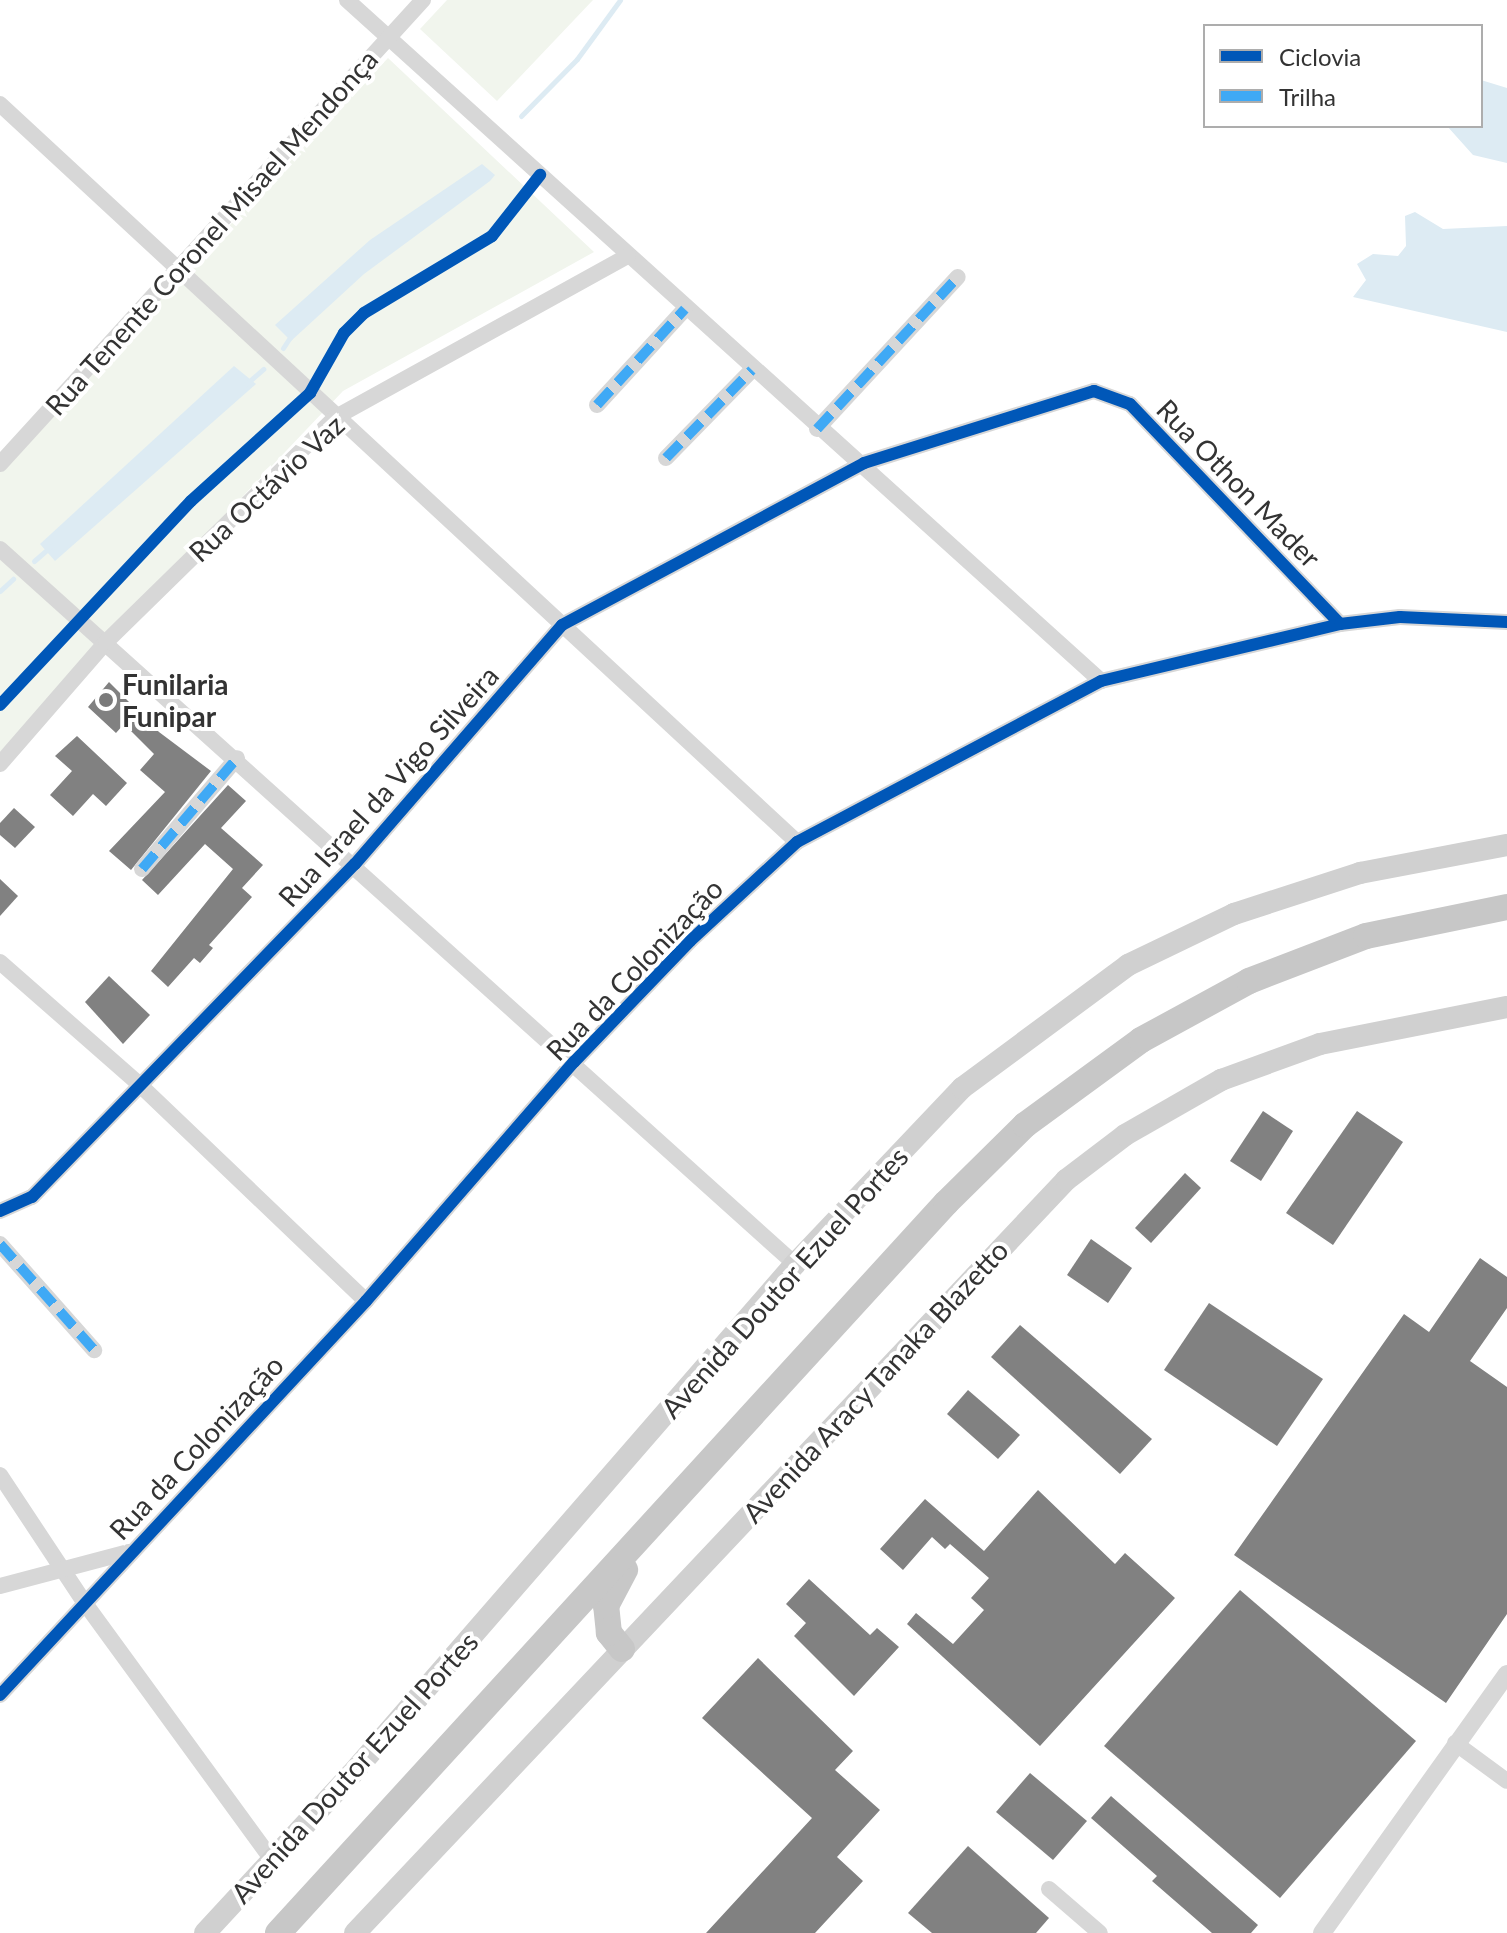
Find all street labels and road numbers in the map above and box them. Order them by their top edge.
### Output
street label: Rua Tenente Coronel Misael Mendonça [38,42,384,422]
street label: Rua Othon Mader [1150,392,1328,574]
street label: Rua Octávio Vaz [181,407,351,569]
street label: Rua Israel da Vigo Silveira [271,658,505,914]
street label: Rua da Colonização [539,871,729,1067]
street label: Avenida Doutor Ezuel Portes [653,1139,915,1425]
street label: Avenida Aracy Tanaka Blazetto [734,1232,1016,1530]
street label: Rua da Colonização [102,1348,290,1546]
street label: Avenida Doutor Ezuel Portes [223,1624,485,1910]

